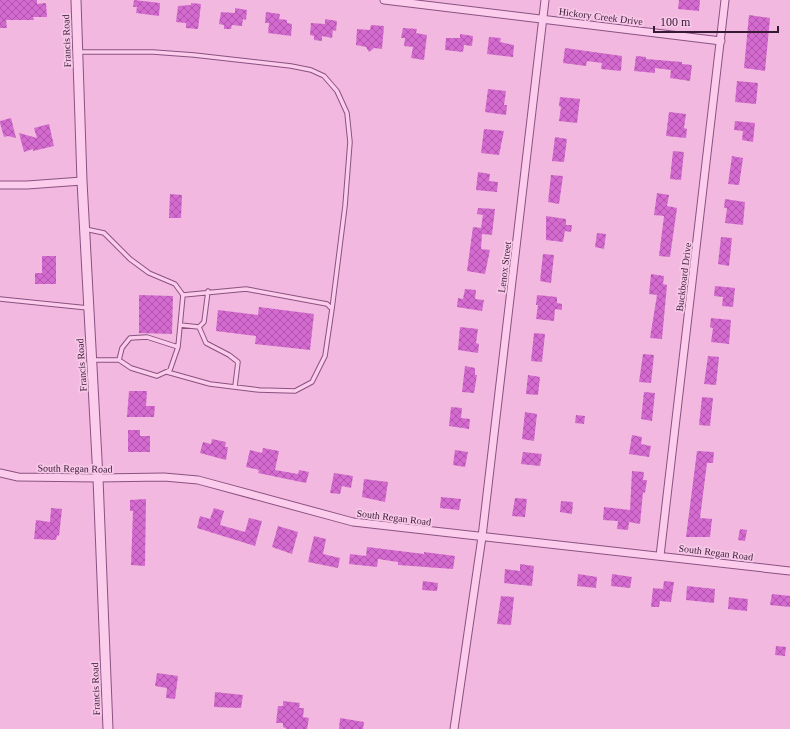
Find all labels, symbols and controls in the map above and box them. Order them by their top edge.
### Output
street label: Hickory Creek Drive [558,6,644,27]
scale bar [654,8,778,34]
street label: Francis Road [60,14,73,68]
text: 100 m [660,15,691,29]
street label: Lenox Street [496,241,513,293]
street label: Buckboard Drive [674,242,693,312]
street label: Francis Road [74,338,89,392]
street label: South Regan Road [37,462,113,475]
street label: South Regan Road [356,507,432,528]
street label: South Regan Road [678,542,754,563]
street label: Francis Road [89,662,102,716]

